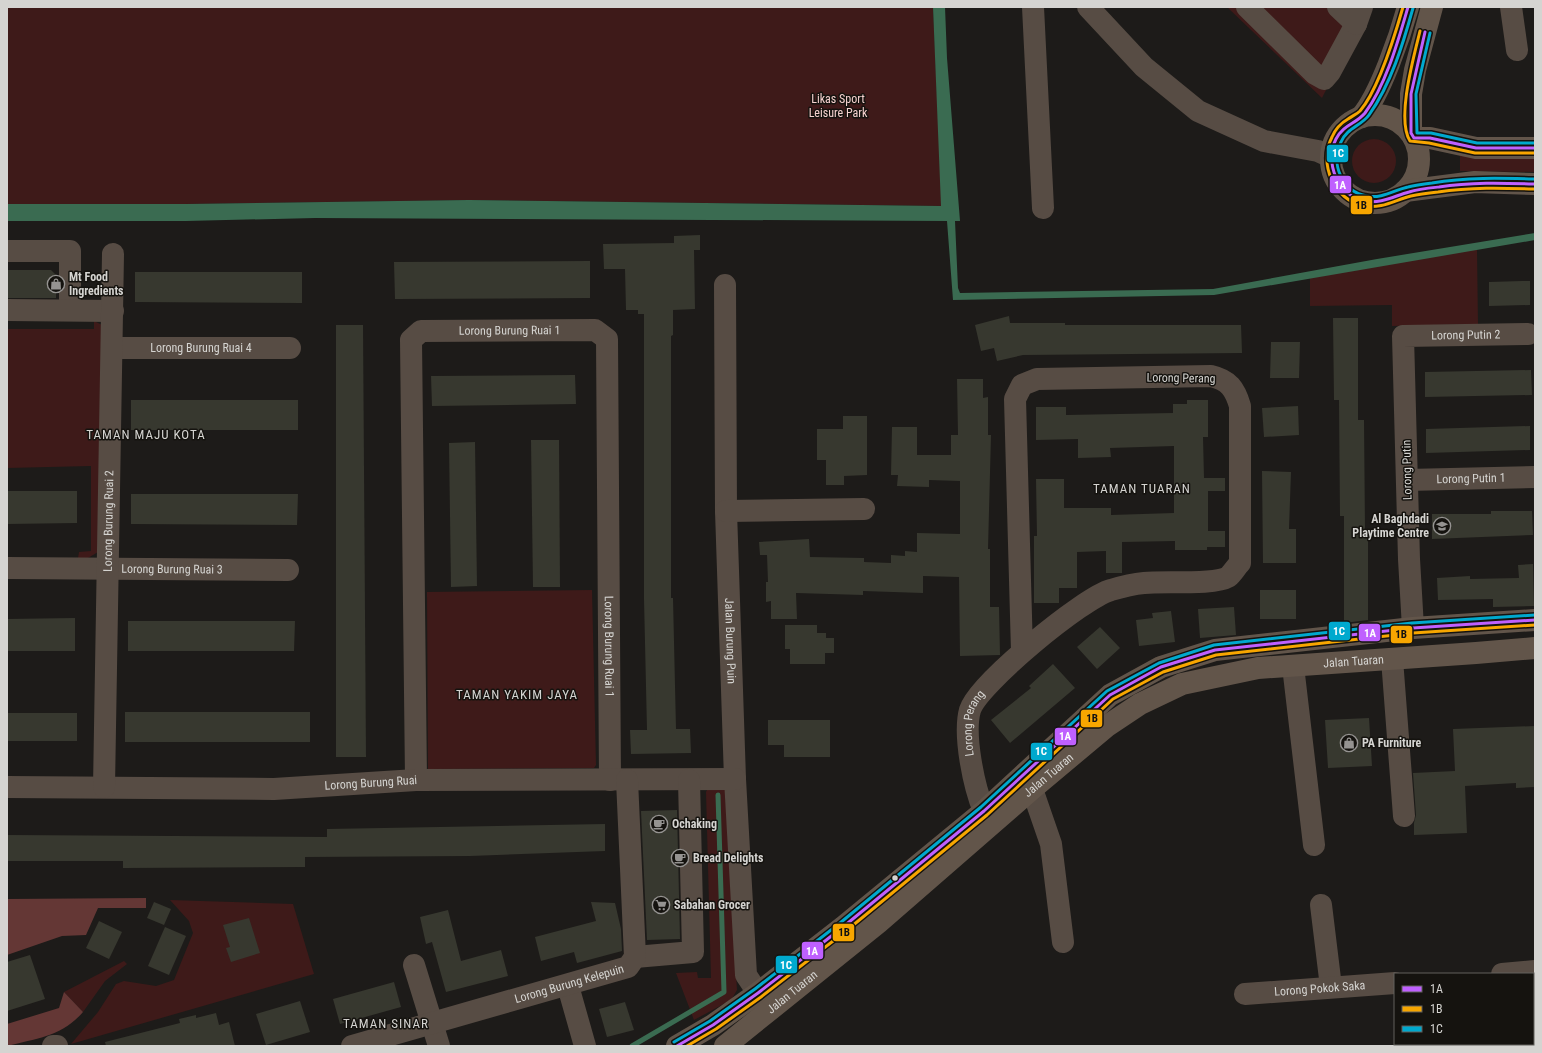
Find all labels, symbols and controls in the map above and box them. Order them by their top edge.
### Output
park label: Likas Sport Leisure Park [809,92,868,120]
line badge: 1C [1326,144,1349,163]
text: 1C [1332,147,1344,160]
line badge: 1A [1329,175,1352,194]
text: 1A [1334,179,1346,192]
line badge: 1B [1350,195,1373,215]
text: 1B [1355,199,1367,212]
place label: Mt Food Ingredients [69,270,124,298]
shop icon: Mt Food Ingredients [46,274,66,294]
street label: Lorong Burung Ruai 1 [459,323,560,338]
street label: Lorong Putin 2 [1431,327,1501,343]
street label: Lorong Burung Ruai 4 [150,341,252,355]
street label: Lorong Perang [1146,370,1216,386]
district label: TAMAN MAJU KOTA [86,427,206,442]
street label: Lorong Putin [1399,440,1415,500]
street label: Lorong Burung Ruai 2 [101,470,116,572]
street label: Lorong Putin 1 [1436,471,1506,486]
district label: TAMAN TUARAN [1093,481,1191,496]
place label: Al Baghdadi Playtime Centre [1352,512,1429,540]
school or university icon: Al Baghdadi Playtime Centre [1432,516,1452,536]
street label: Lorong Burung Ruai 3 [121,562,223,577]
street label: Lorong Burung Ruai 1 [602,596,616,697]
street label: Jalan Burung Puin [722,598,739,684]
line badge: 1C [1328,621,1351,641]
line badge: 1A [1358,623,1381,642]
text: 1C [1333,625,1345,638]
line badge: 1B [1390,625,1413,644]
text: 1A [1364,627,1376,640]
text: 1B [1395,628,1407,641]
street label: Jalan Tuaran [1323,652,1384,670]
district label: TAMAN YAKIM JAYA [456,687,578,702]
street label: Lorong Perang [961,687,988,757]
line badge: 1B [1080,709,1103,728]
text: 1B [1086,712,1098,725]
line badge: 1A [1054,727,1077,746]
text: 1A [1059,730,1071,743]
shop icon: PA Furniture [1339,733,1359,753]
place label: PA Furniture [1362,736,1422,750]
line badge: 1C [1030,742,1053,761]
text: 1C [1035,745,1047,758]
street label: Jalan Tuaran [1021,750,1076,800]
street label: Lorong Burung Ruai [324,773,418,793]
cafe icon: Ochaking [649,814,669,834]
place label: Ochaking [672,817,717,831]
cafe icon: Bread Delights [670,848,690,868]
place label: Bread Delights [693,851,764,865]
unlabelled marker [890,873,900,883]
supermarket icon: Sabahan Grocer [651,895,671,915]
place label: Sabahan Grocer [674,898,750,912]
line badge: 1B [832,923,855,942]
text: 1B [838,926,850,939]
line badge: 1A [801,941,824,960]
text: 1A [806,945,818,958]
line badge: 1C [775,955,798,974]
text: 1C [780,959,792,972]
street label: Lorong Burung Kelepuin [513,961,626,1006]
street label: Jalan Tuaran [764,968,820,1017]
legend [1394,973,1534,1045]
street label: Lorong Pokok Saka [1274,978,1366,999]
text: 1A [1430,982,1443,996]
text: 1B [1430,1002,1442,1016]
district label: TAMAN SINAR [343,1016,429,1031]
text: 1C [1430,1022,1443,1036]

